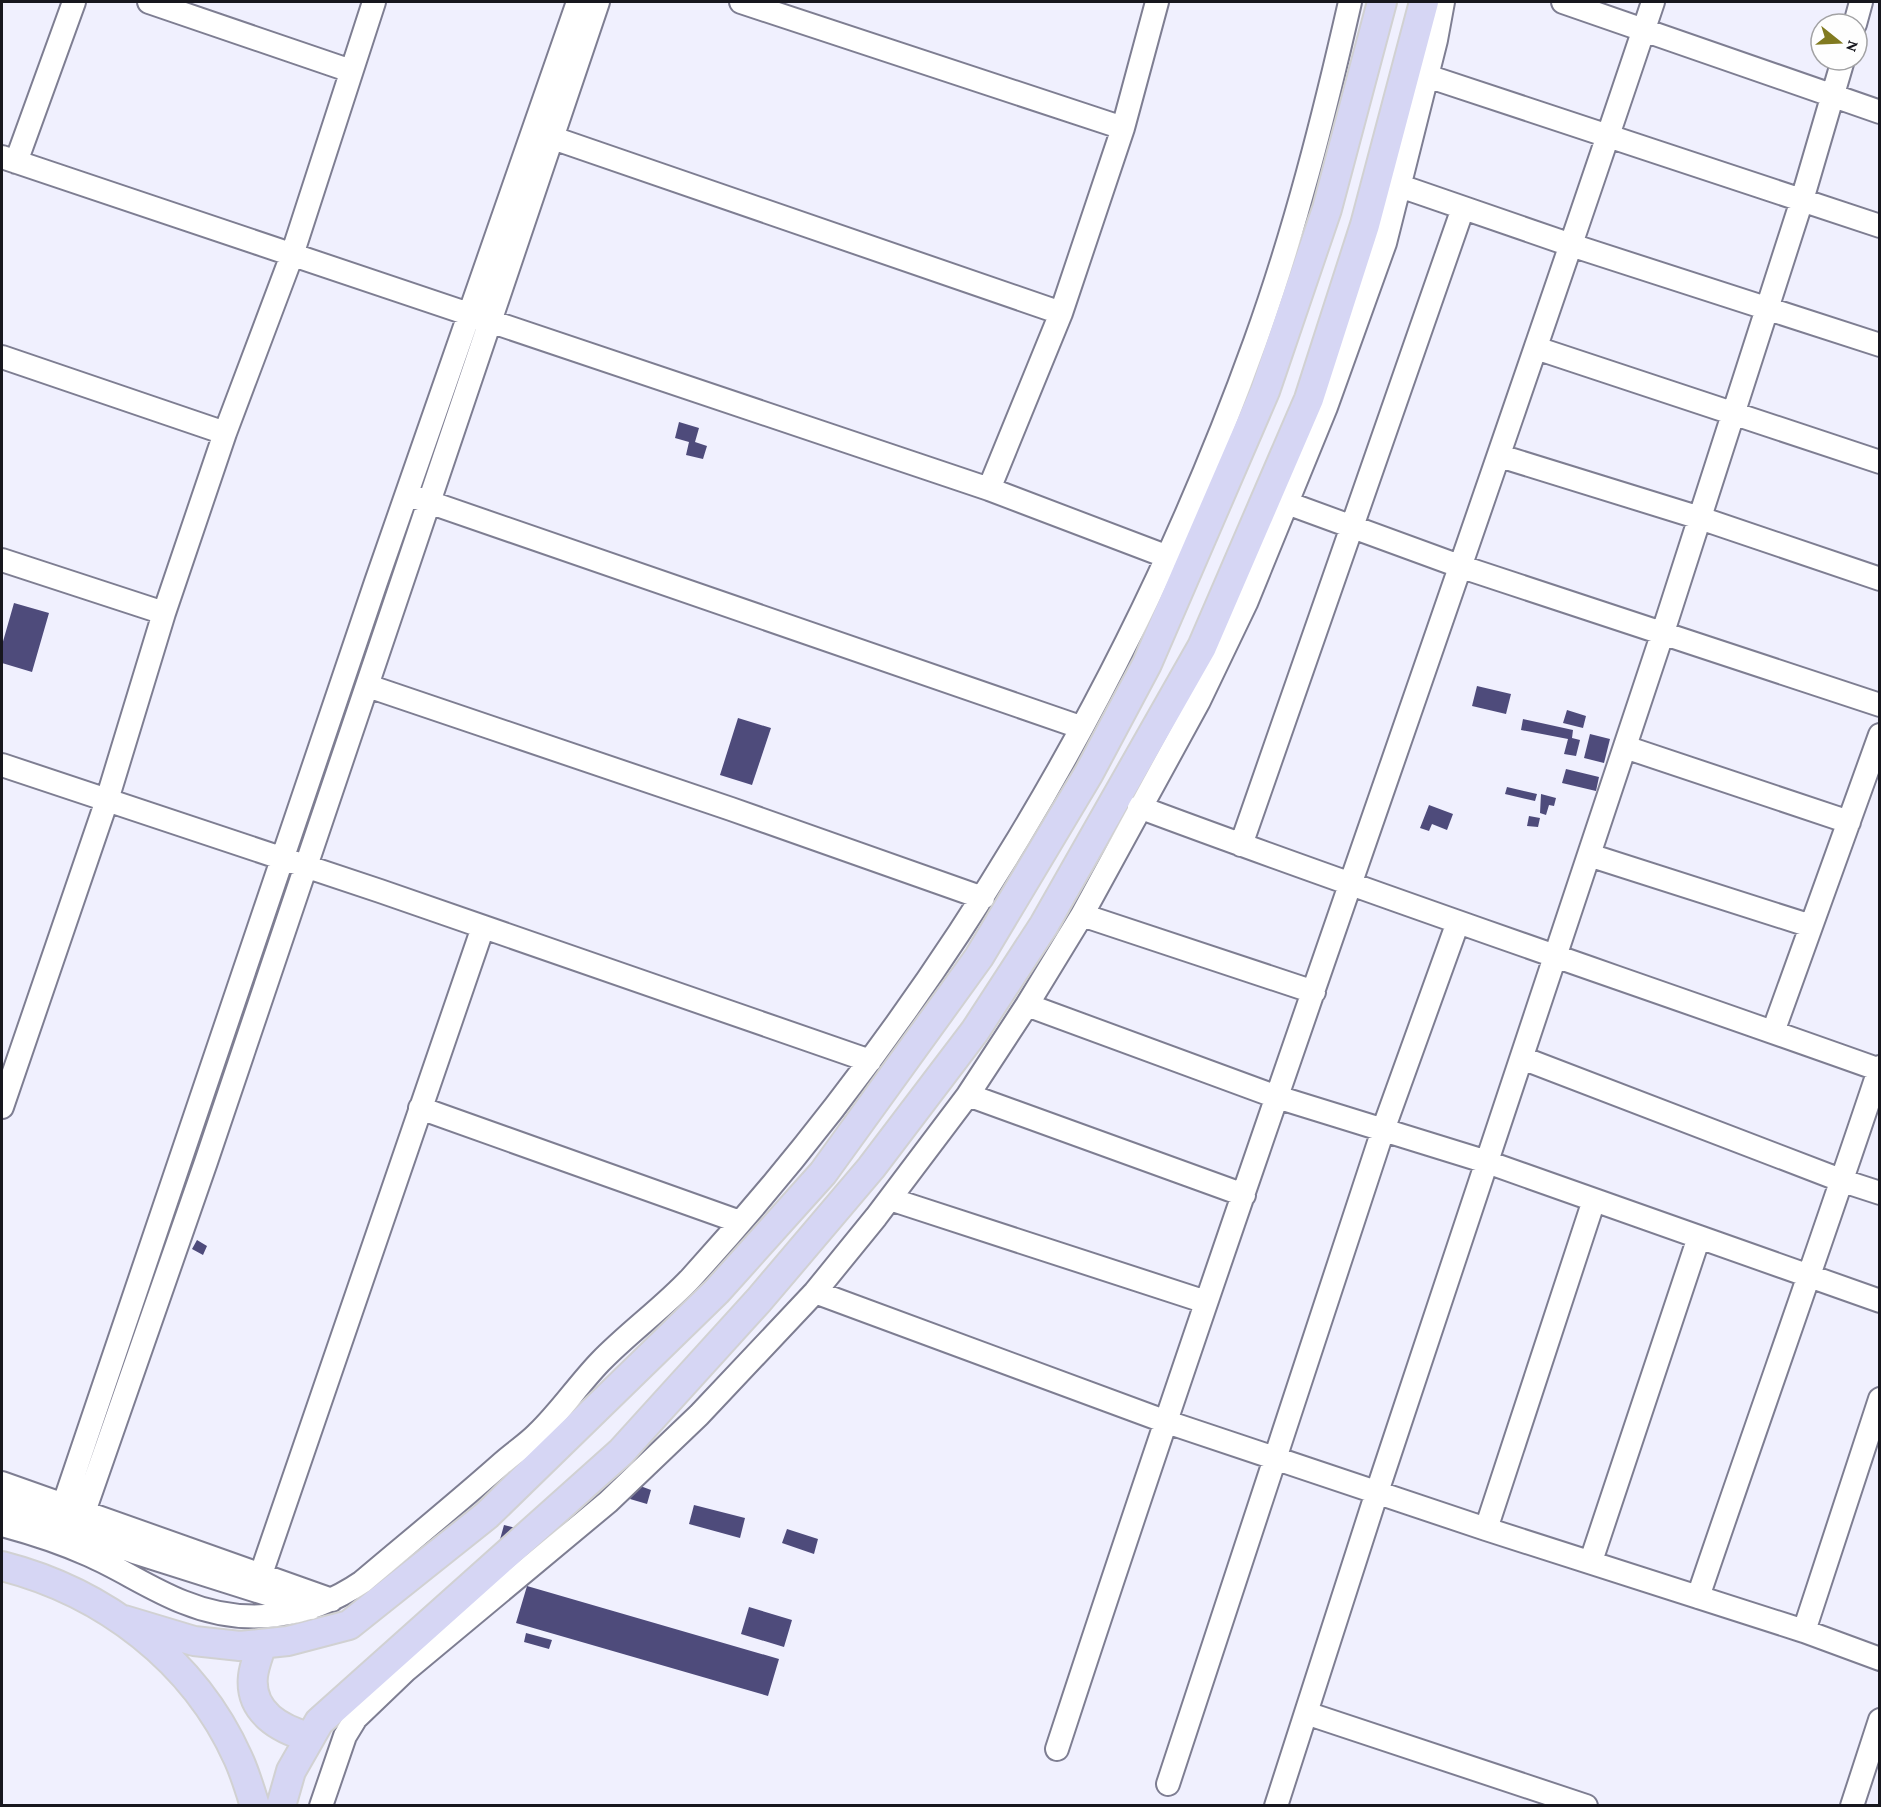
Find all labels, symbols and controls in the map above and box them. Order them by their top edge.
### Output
north arrow [1809,12,1869,72]
text: N [1843,39,1863,54]

